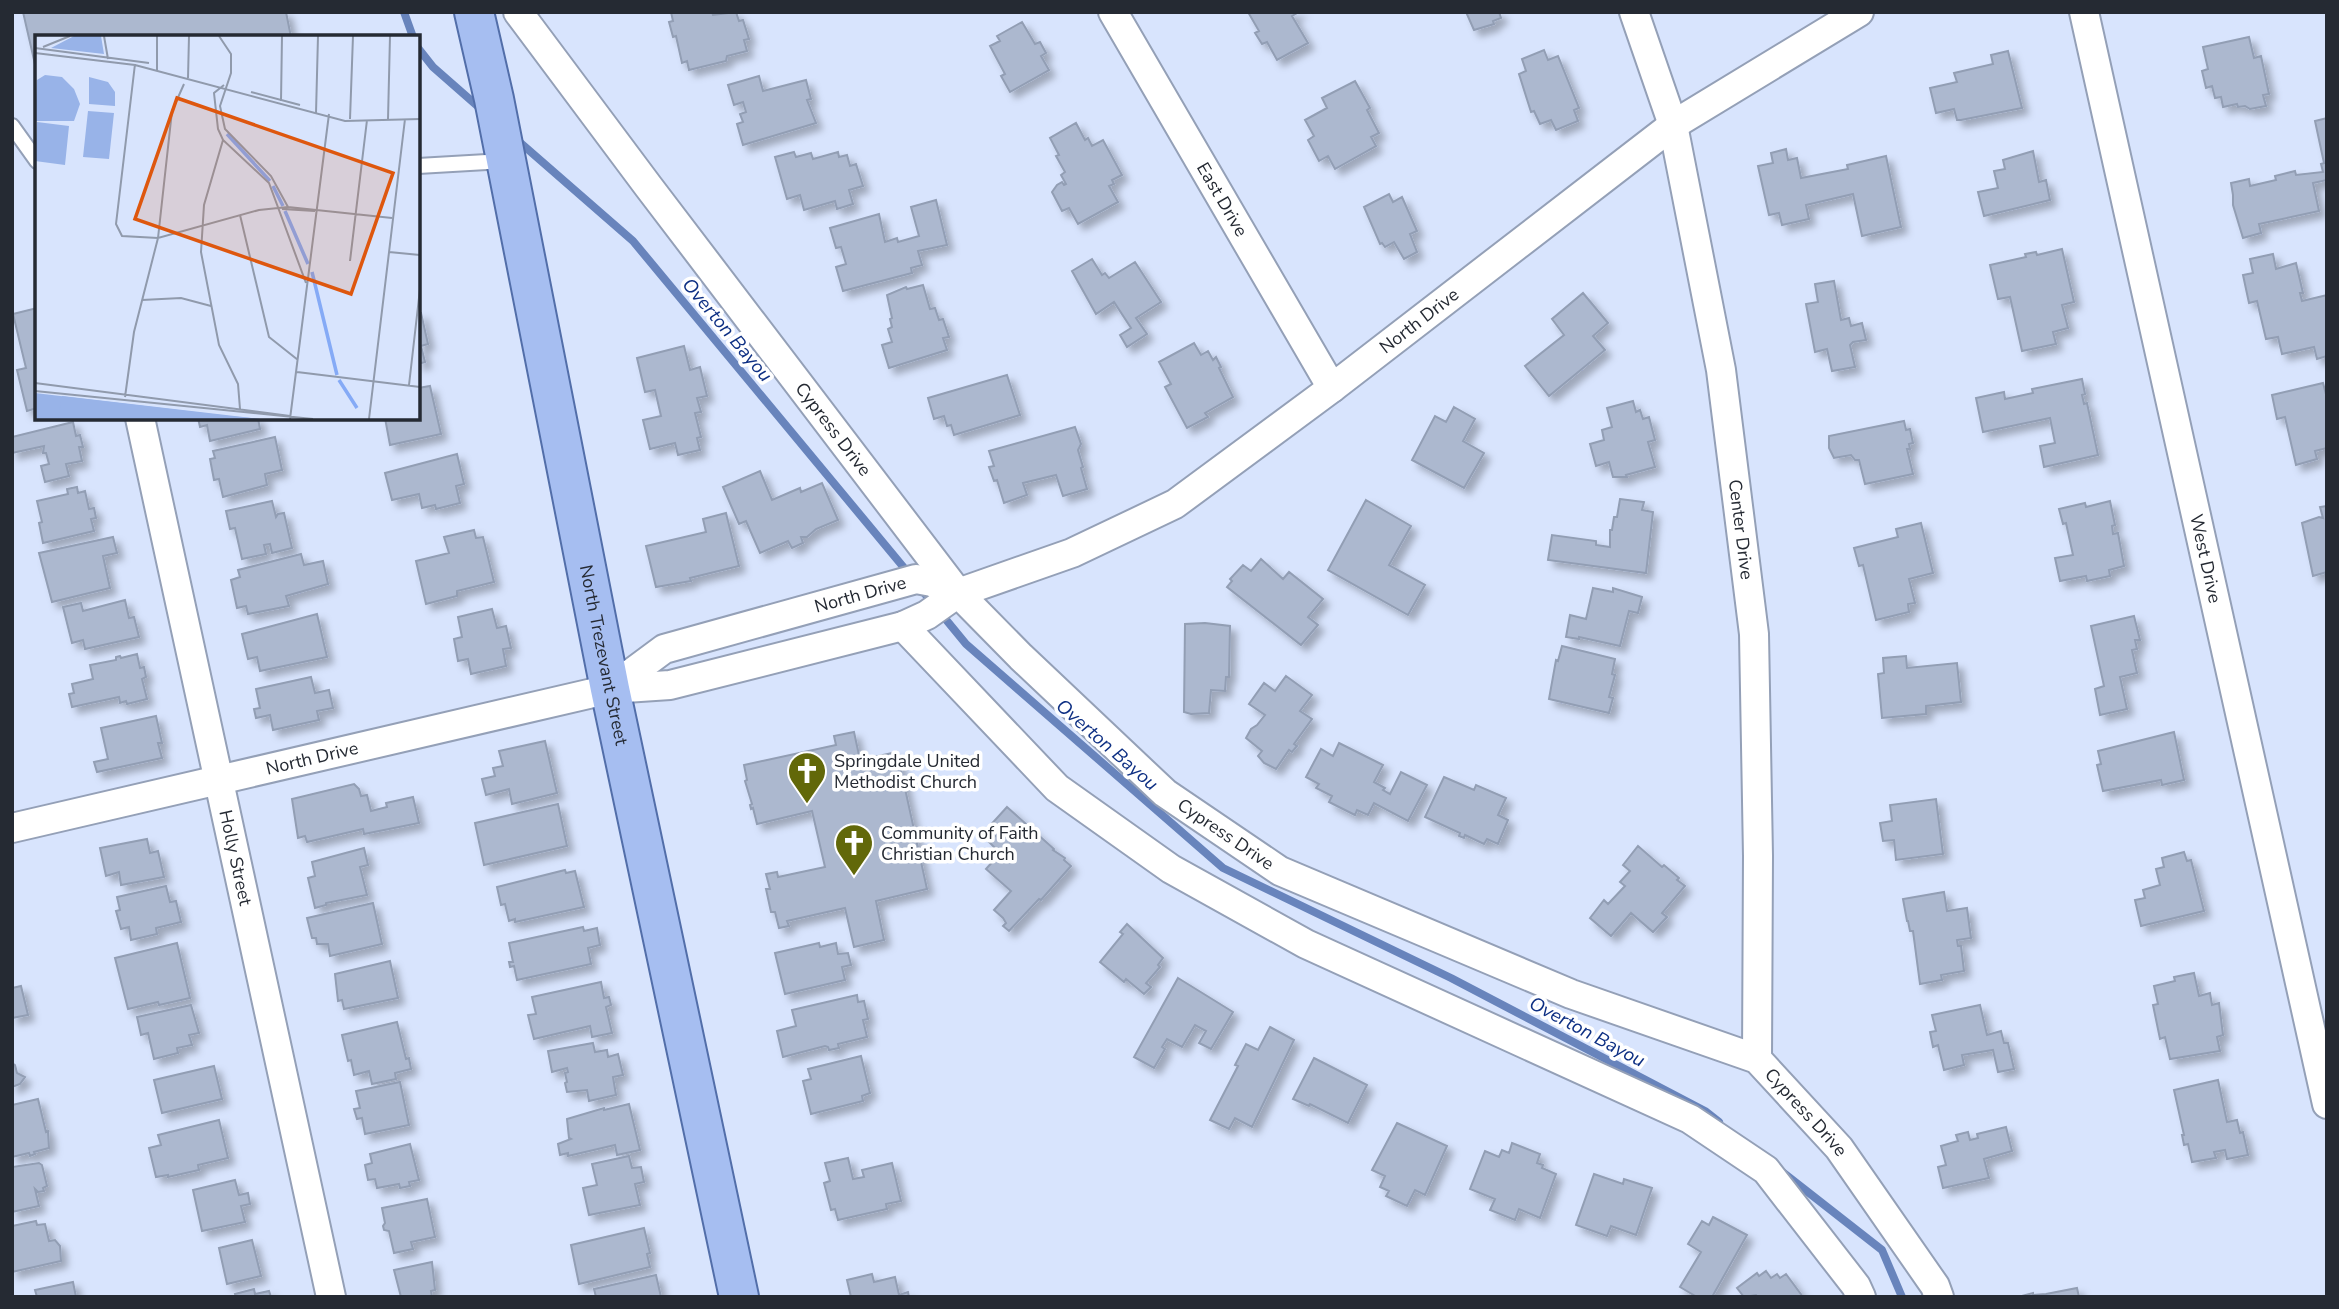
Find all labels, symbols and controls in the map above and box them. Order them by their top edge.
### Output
inset map [35,35,420,420]
street label: East Drive [1191,158,1253,241]
water label: Overton Bayou [676,273,778,387]
street label: North Drive [1375,283,1464,359]
street label: Cypress Drive [790,377,877,481]
street label: Center Drive [1723,478,1759,581]
street label: West Drive [2184,512,2227,605]
street label: North Trezevant Street [574,563,634,748]
street label: North Drive [812,570,909,619]
water label: Overton Bayou [1050,693,1164,797]
street label: North Drive [263,736,361,781]
place label: Springdale United Methodist Church [834,749,980,794]
church icon: Springdale United Methodist Church [786,750,828,805]
street label: Cypress Drive [1173,793,1279,876]
street label: Holly Street [214,808,258,908]
place label: Community of Faith Christian Church [881,821,1038,866]
church icon: Community of Faith Christian Church [833,822,875,877]
water label: Overton Bayou [1524,990,1650,1074]
street label: Cypress Drive [1759,1063,1853,1161]

